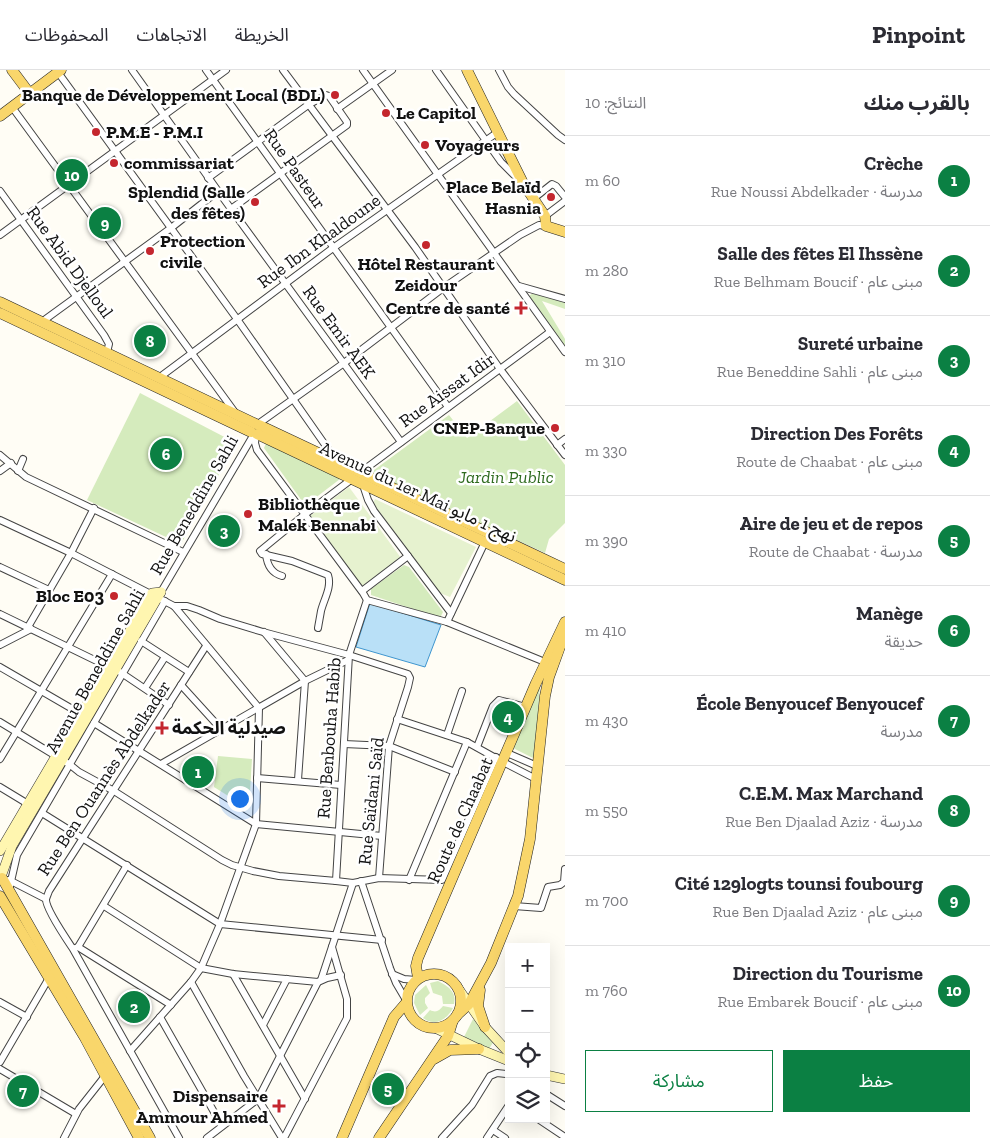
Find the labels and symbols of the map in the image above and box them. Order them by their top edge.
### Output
place label: Banque de Développement Local (BDL) [22,84,325,106]
marker: Banque de Développement Local (BDL) [329,89,341,101]
place label: Le Capitol [396,102,476,124]
marker: Le Capitol [380,107,392,119]
place label: P.M.E - P.M.I [106,121,203,143]
street label: Rue Pasteur [259,124,331,214]
marker: P.M.E - P.M.I [90,126,102,138]
place label: Voyageurs [435,134,519,156]
marker: Voyageurs [419,139,431,151]
place label: commissariat [124,152,235,174]
pin: 10 [56,156,88,194]
marker: commissariat [108,157,120,169]
place label: Place Belaïd Hasnia [446,176,542,219]
place label: Splendid (Salle des fêtes) [128,181,245,224]
street label: Rue Ibn Khaldoune [253,189,385,293]
marker: Place Belaïd Hasnia [545,191,557,203]
marker: Splendid (Salle des fêtes) [249,196,261,208]
street label: Rue Abid Djelloul [22,202,118,322]
pin: 9 [89,204,121,242]
place label: Protection civile [160,230,245,273]
marker: Hôtel Restaurant Zeidour [420,239,432,251]
marker: Protection civile [144,245,156,257]
place label: Hôtel Restaurant Zeidour [357,253,495,296]
street label: Rue Emir AEK [298,281,380,383]
place label: Centre de santé [386,297,510,319]
marker: Centre de santé [514,301,528,315]
pin: 8 [134,322,166,360]
street label: Rue Aissat Idir [395,348,499,432]
place label: CNEP-Banque [433,417,545,439]
marker: CNEP-Banque [549,422,561,434]
street label: Rue Beneddine Sahli [145,431,243,579]
pin: 6 [150,435,182,473]
street label: Avenue du 1er Mai نهج 1 مايو [315,437,520,549]
park label: Jardin Public [457,466,554,488]
place label: Bibliothèque Malek Bennabi [258,493,377,536]
marker: Bibliothèque Malek Bennabi [242,508,254,520]
pin: 3 [208,512,240,550]
place label: Bloc E03 [36,585,104,607]
street label: Avenue Beneddine Sahli [41,585,149,757]
marker: Bloc E03 [108,590,120,602]
street label: Rue Benbouha Habib [312,657,346,819]
street label: Rue Ben Ouannès Abdelkader [33,676,175,880]
pin: 4 [492,698,524,736]
place label: صيدلية الحكمة [172,717,286,739]
marker: صيدلية الحكمة [156,722,168,734]
street label: Rue Saïdani Saïd [353,736,389,866]
pin: 1 [182,753,214,791]
street label: Route de Chaabat [422,753,498,887]
your location [227,786,253,812]
pin: 2 [118,988,150,1026]
pin: 5 [372,1070,404,1108]
pin: 7 [7,1072,39,1110]
place label: Dispensaire Ammour Ahmed [136,1085,269,1128]
marker: Dispensaire Ammour Ahmed [272,1099,286,1113]

